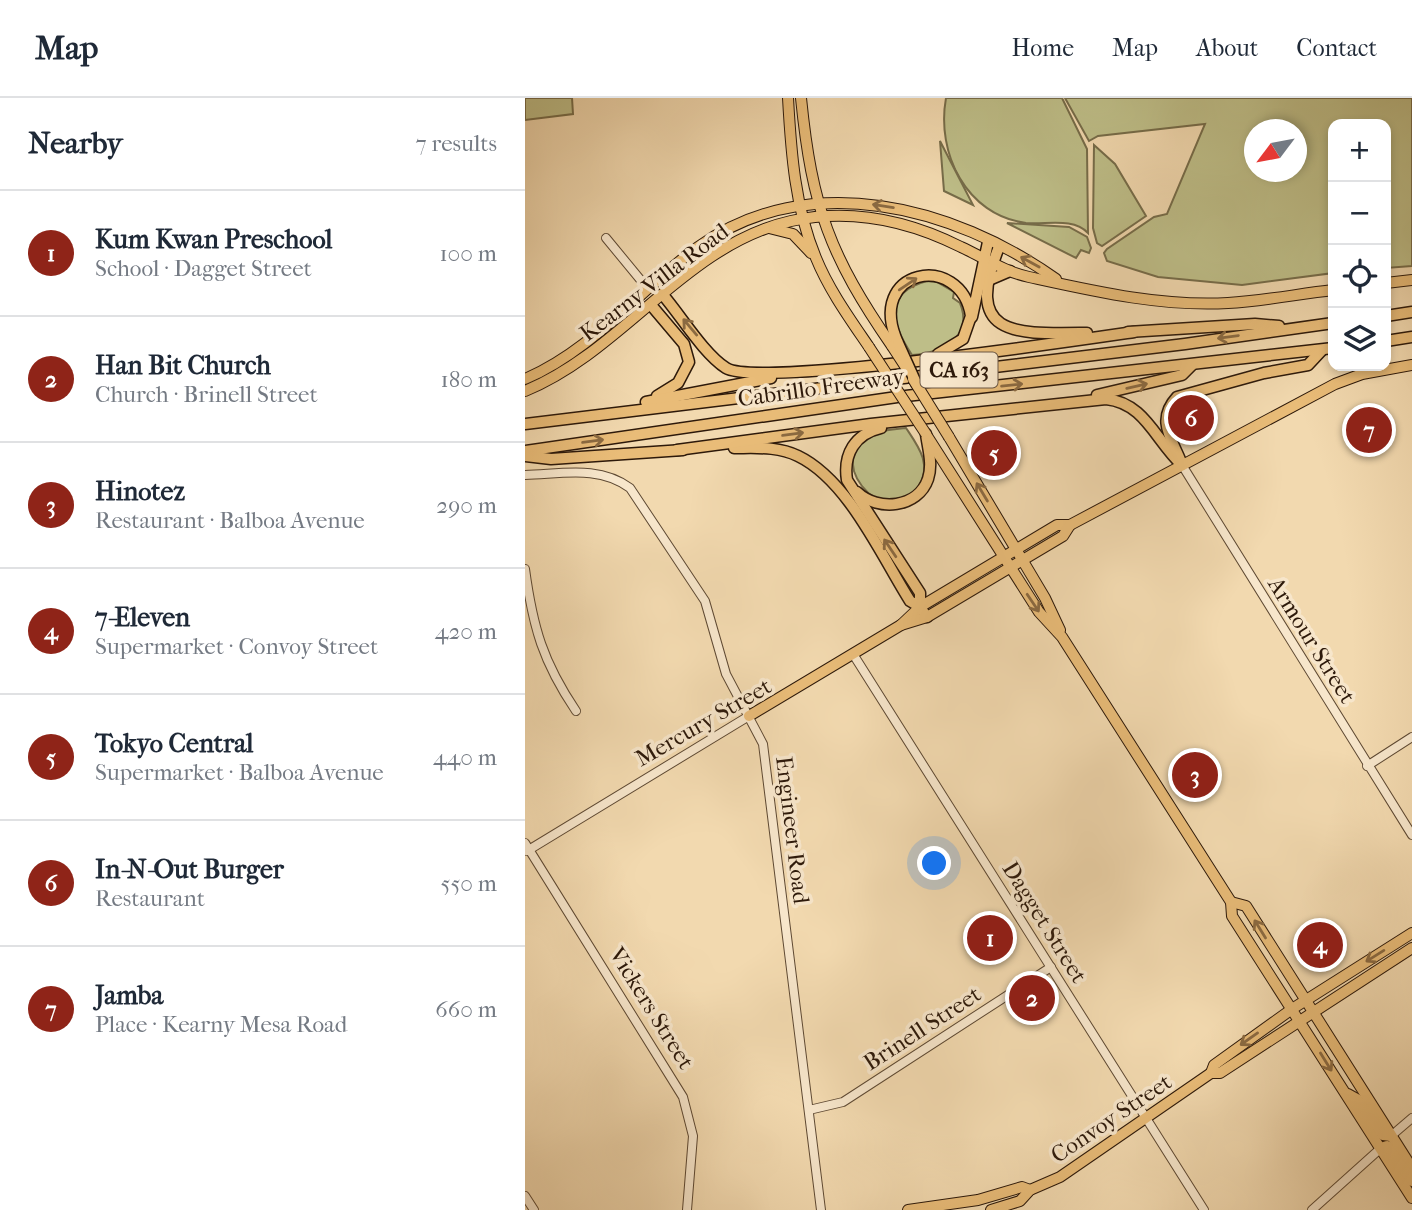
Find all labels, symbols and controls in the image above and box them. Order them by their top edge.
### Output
text: Map [35,29,98,68]
text: Home [1012,34,1074,62]
text: Map [1112,34,1158,62]
text: About [1196,34,1258,62]
text: Contact [1296,34,1377,62]
north arrow [1244,119,1307,182]
map controls [1328,119,1391,371]
button: + [1328,119,1391,182]
text: Nearby [28,126,123,161]
text: 7 results [416,130,497,157]
button: − [1328,182,1391,245]
one-way arrow [872,199,895,212]
street label: Kearny Villa Road [575,217,734,347]
text: Kum Kwan Preschool [95,224,333,255]
text: 1 [47,240,55,267]
text: 100 m [439,240,497,267]
button: locate [1328,245,1391,308]
text: School · Dagget Street [95,255,312,282]
one-way arrow [1020,255,1041,268]
one-way arrow [898,277,917,291]
button: layers [1328,308,1391,371]
one-way arrow [682,319,698,337]
one-way arrow [1217,331,1240,344]
text: Han Bit Church [95,350,271,381]
road number: CA 163 [921,352,997,388]
street label: Cabrillo Freeway [736,362,907,413]
text: 2 [45,366,57,393]
text: 180 m [440,366,497,393]
one-way arrow [1000,378,1023,391]
one-way arrow [1126,379,1148,392]
text: Church · Brinell Street [95,381,318,408]
pin: 6 [1168,392,1214,444]
pin: 7 [1346,404,1392,456]
pin: 5 [971,427,1017,479]
one-way arrow [781,428,804,441]
one-way arrow [581,434,603,447]
text: Hinotez [95,476,185,507]
one-way arrow [975,483,989,503]
text: 3 [46,492,56,519]
text: 290 m [436,492,497,519]
text: Restaurant · Balboa Avenue [95,507,365,534]
one-way arrow [883,538,897,558]
street label: Armour Street [1262,571,1361,708]
one-way arrow [1026,593,1040,612]
text: 7-Eleven [95,602,190,633]
text: 4 [44,618,58,645]
text: 420 m [435,618,497,645]
text: Supermarket · Convoy Street [95,633,378,660]
street label: Mercury Street [630,673,776,772]
text: Tokyo Central [95,728,253,759]
text: 5 [46,744,56,771]
text: 440 m [433,744,497,771]
pin: 3 [1172,749,1218,801]
street label: Engineer Road [770,755,815,906]
text: Supermarket · Balboa Avenue [95,759,384,786]
your location [917,846,951,880]
text: In-N-Out Burger [95,854,284,885]
street label: Dagget Street [997,857,1093,988]
text: 6 [45,870,57,897]
text: 550 m [441,870,497,897]
text: Restaurant [95,885,205,912]
pin: 1 [967,912,1013,964]
one-way arrow [1252,919,1266,939]
pin: 4 [1297,919,1343,971]
street label: Vickers Street [603,942,700,1074]
one-way arrow [1366,949,1386,963]
pin: 2 [1009,972,1055,1024]
text: Jamba [95,980,163,1011]
street label: Brinell Street [859,980,986,1076]
text: 7 [45,996,57,1023]
text: 660 m [435,996,497,1023]
text: Place · Kearny Mesa Road [95,1011,347,1038]
one-way arrow [1240,1032,1259,1047]
one-way arrow [1319,1052,1333,1072]
street label: Convoy Street [1046,1068,1177,1169]

